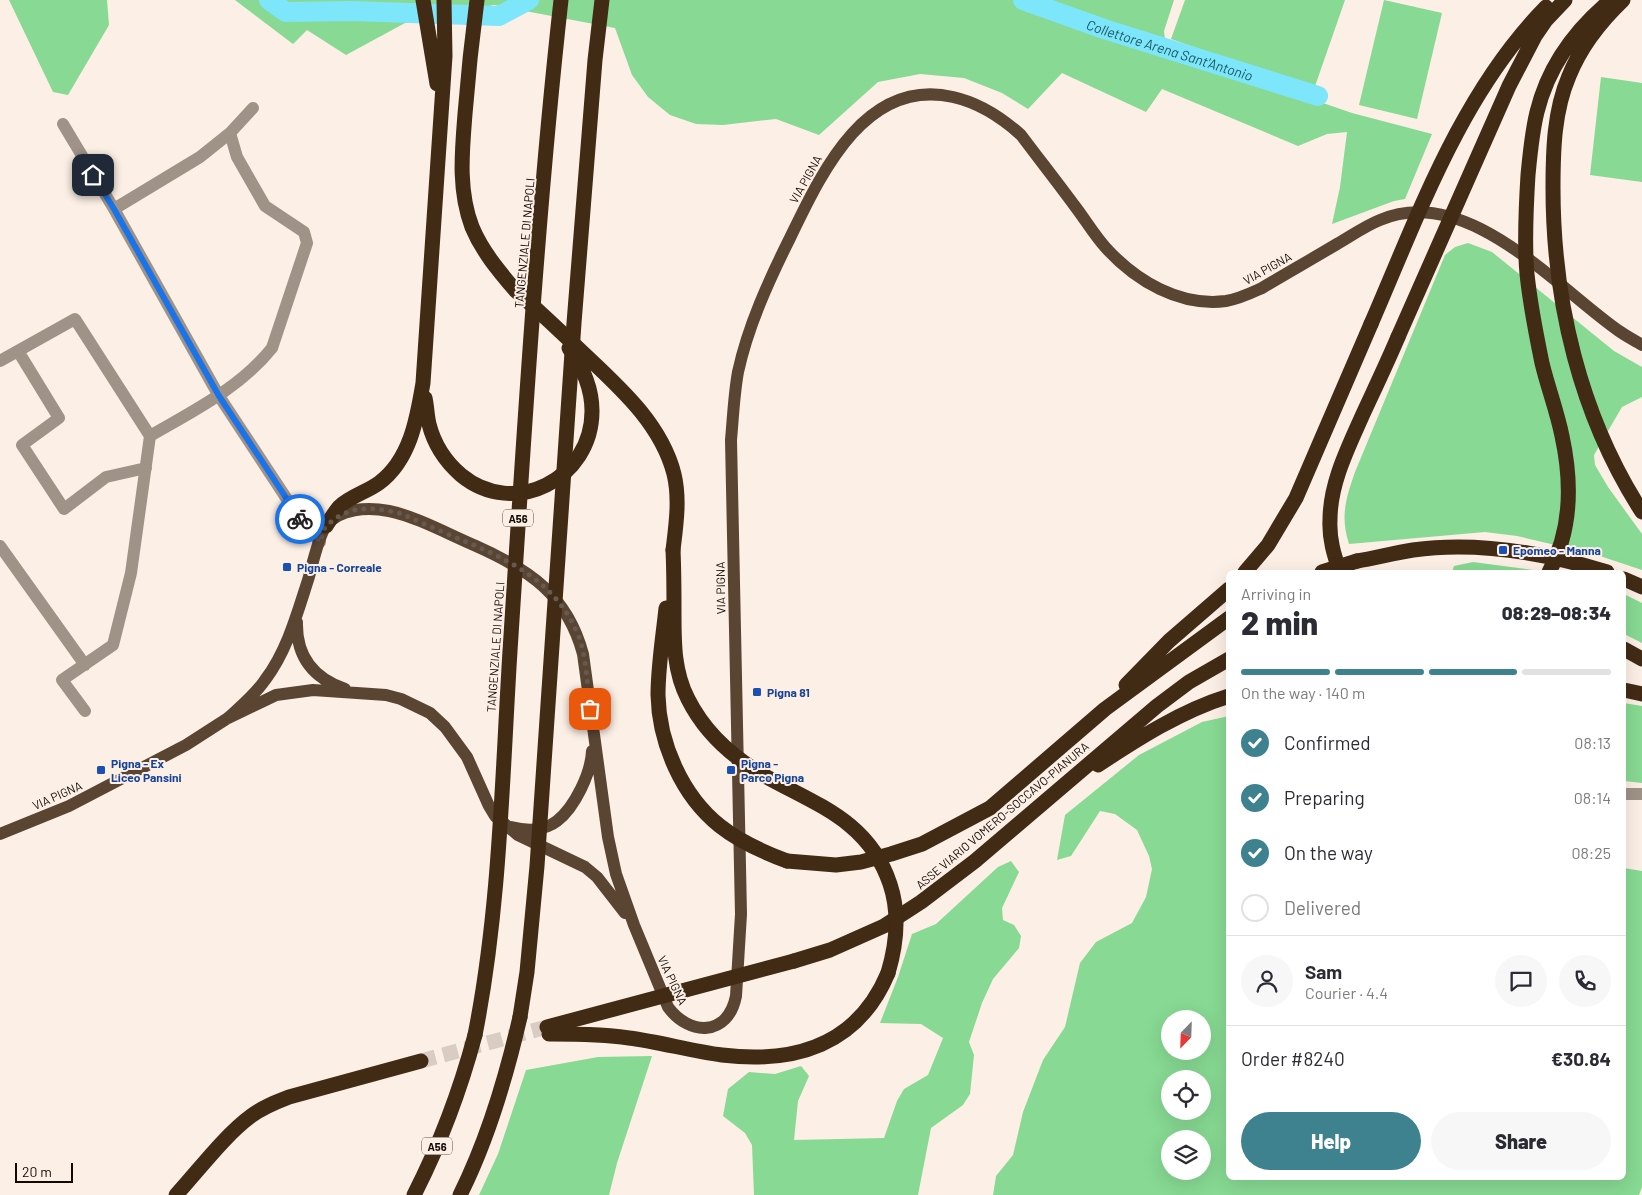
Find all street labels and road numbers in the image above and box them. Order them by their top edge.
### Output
street label: VIA PIGNA [786,153,824,205]
street label: TANGENZIALE DI NAPOLI [511,177,537,309]
street label: VIA PIGNA [1241,249,1293,287]
road number: A56 [503,509,533,526]
street label: VIA PIGNA [713,561,727,615]
street label: TANGENZIALE DI NAPOLI [483,581,507,713]
street label: ASSE VIARIO VOMERO-SOCCAVO-PIANURA [913,739,1091,891]
street label: VIA PIGNA [30,778,84,812]
street label: VIA PIGNA [655,953,691,1007]
road number: A56 [422,1138,452,1154]

